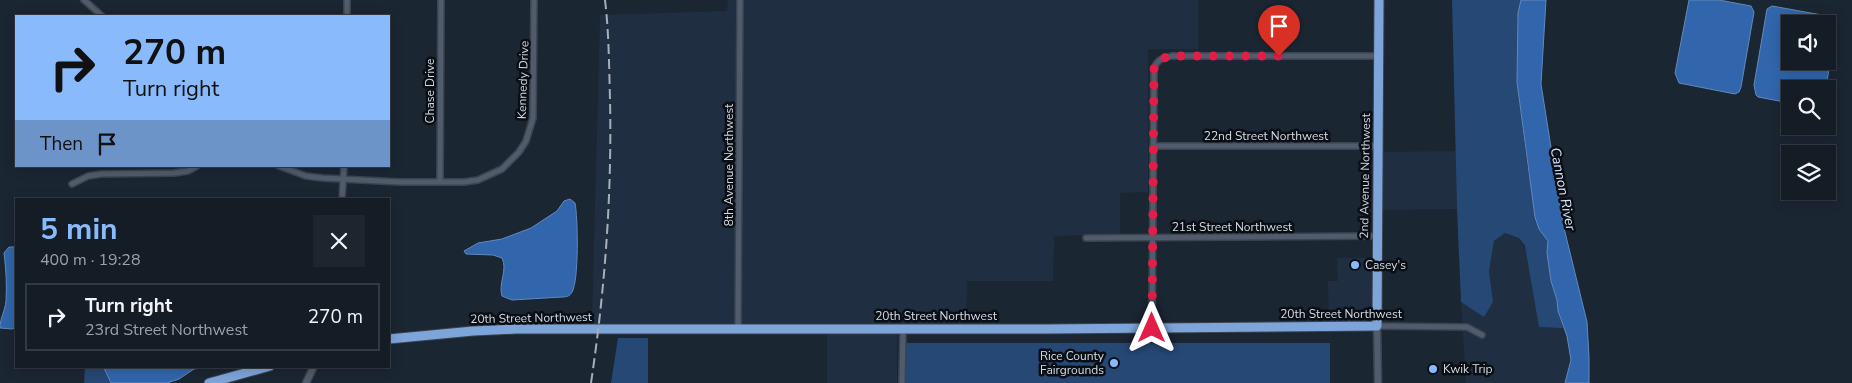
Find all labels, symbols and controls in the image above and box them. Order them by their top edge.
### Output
pin [1258,5,1300,56]
icon: arrive [1265,12,1293,40]
map controls [1781,15,1836,200]
button: sound [1781,15,1836,70]
text: 270 m [123,29,226,76]
icon: right [40,35,105,100]
street label: Kennedy Drive [514,41,532,119]
street label: Chase Drive [422,59,438,123]
text: Turn right [123,74,219,104]
button: search [1781,80,1836,135]
street label: 8th Avenue Northwest [721,103,737,226]
street label: 2nd Avenue Northwest [1356,112,1374,239]
street label: 22nd Street Northwest [1204,128,1329,144]
icon: arrive [93,130,121,158]
text: Then [40,131,83,157]
button: layers [1781,145,1836,200]
water label: Cannon River [1546,146,1581,233]
text: 5 min [40,209,118,250]
button: close [313,215,365,267]
street label: 21st Street Northwest [1172,219,1293,235]
text: 400 m · 19:28 [40,249,141,271]
place label: Casey's [1365,257,1406,273]
marker: Casey's [1349,259,1361,271]
text: Turn right [85,293,172,319]
position arrow [1125,301,1177,353]
icon: right [42,303,70,331]
text: 270 m [308,304,363,330]
street label: 20th Street Northwest [1280,306,1403,322]
street label: 20th Street Northwest [875,308,998,324]
street label: 20th Street Northwest [470,309,593,327]
text: 23rd Street Northwest [85,319,248,341]
place label: Rice County Fairgrounds [1040,348,1105,378]
marker: Rice County Fairgrounds [1108,357,1120,369]
place label: Kwik Trip [1443,361,1493,377]
marker: Kwik Trip [1427,363,1439,375]

